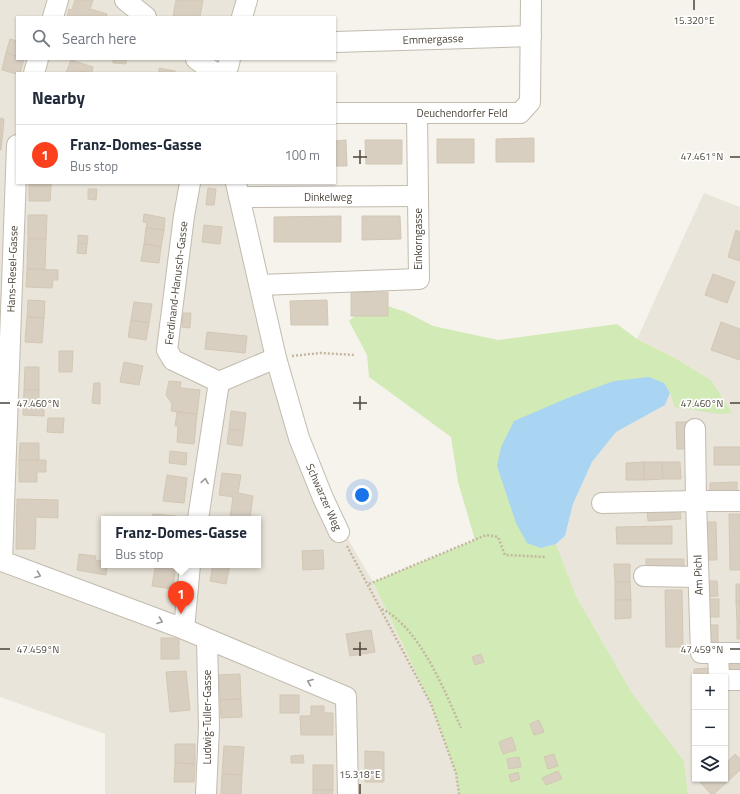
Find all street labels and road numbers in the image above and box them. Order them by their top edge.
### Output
street label: Emmergasse [402,30,464,48]
street label: Deuchendorfer Feld [417,105,508,121]
street label: Dinkelweg [304,189,352,205]
street label: Einkorngasse [410,208,426,270]
street label: Ferdinand-Hanusch-Gasse [160,220,192,346]
street label: Hans-Resel-Gasse [2,225,22,313]
street label: Schwarzer Weg [302,461,346,533]
street label: Am Pichl [689,555,707,595]
street label: Ludwig-Tuller-Gasse [199,669,215,764]

